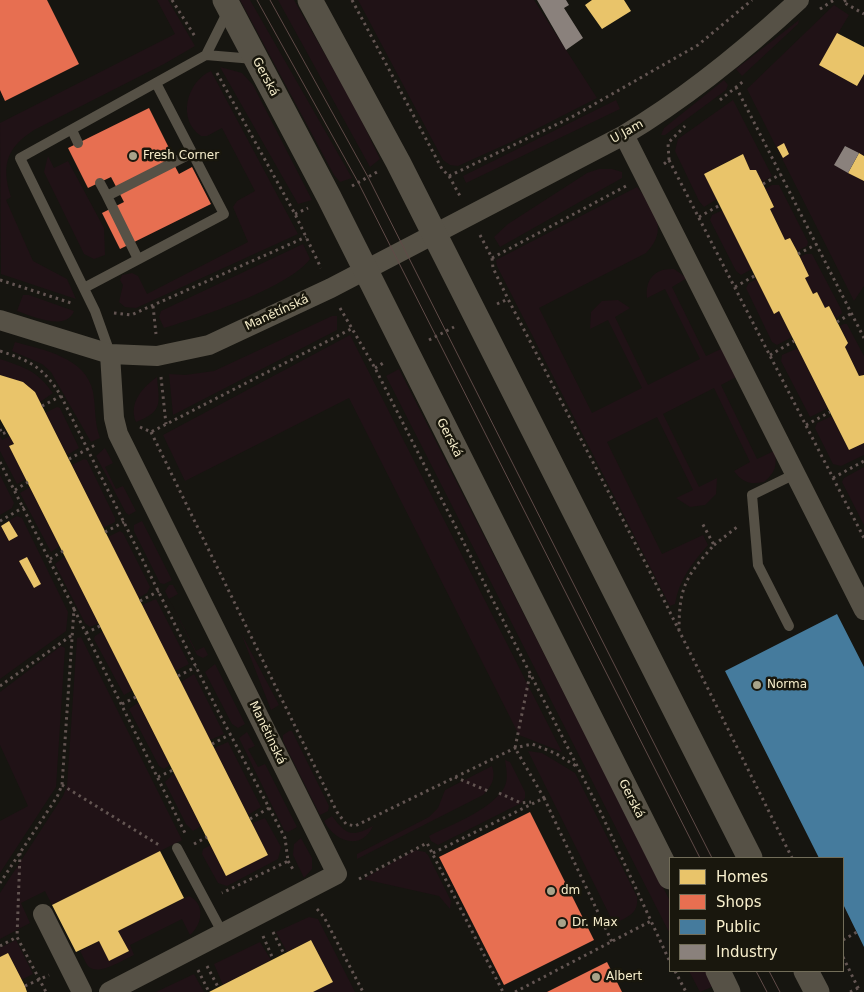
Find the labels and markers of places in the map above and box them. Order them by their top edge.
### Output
place label: Fresh Corner [143,149,219,163]
marker: Fresh Corner [127,150,139,162]
place label: Norma [767,678,807,692]
marker: Norma [751,679,763,691]
place label: dm [561,884,580,898]
marker: dm [545,885,557,897]
place label: Dr. Max [572,916,618,930]
marker: Dr. Max [556,917,568,929]
place label: Albert [606,970,642,984]
marker: Albert [590,971,602,983]

